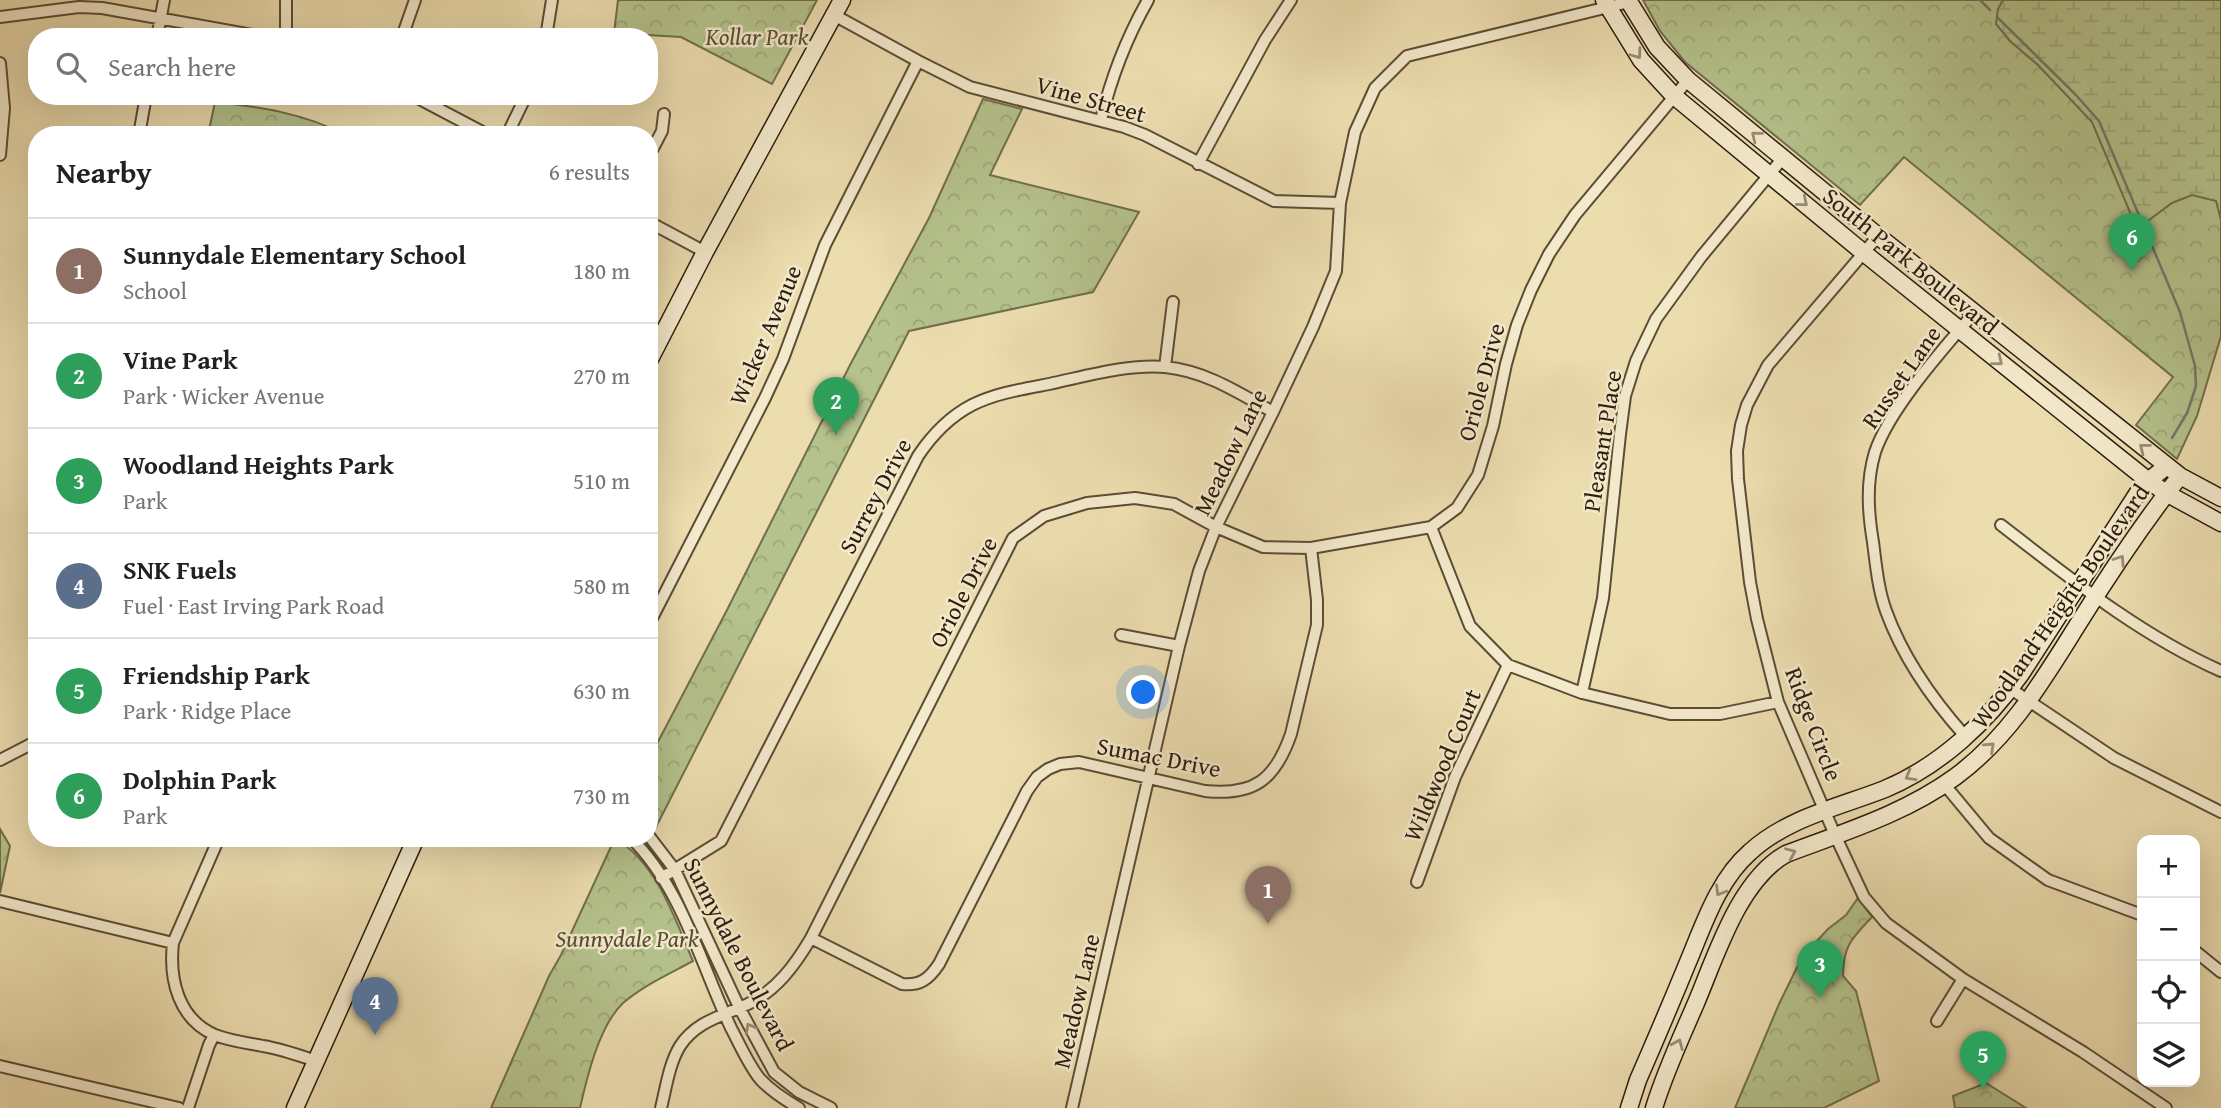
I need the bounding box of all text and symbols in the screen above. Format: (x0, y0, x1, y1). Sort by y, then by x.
park label: Kollar Park (705, 19, 808, 54)
search box (28, 28, 658, 105)
text: Search here (108, 47, 236, 86)
one-way arrow (1629, 47, 1641, 59)
icon: search (52, 48, 90, 86)
street label: Vine Street (1032, 67, 1151, 132)
one-way arrow (1752, 132, 1765, 144)
text: Nearby (56, 150, 152, 194)
text: 6 results (549, 155, 630, 188)
street label: South Park Boulevard (1815, 179, 2007, 343)
one-way arrow (1794, 194, 1807, 206)
pin: 6 (2109, 213, 2155, 271)
text: Sunnydale Elementary School (123, 235, 466, 274)
text: 1 (73, 254, 85, 287)
text: 180 m (573, 254, 630, 287)
street label: Wicker Avenue (720, 259, 810, 411)
text: School (123, 274, 187, 307)
street label: Russet Lane (1853, 318, 1949, 436)
street label: Oriole Drive (1448, 319, 1514, 445)
text: Vine Park (123, 340, 238, 379)
one-way arrow (1991, 352, 2003, 365)
text: 2 (73, 359, 85, 392)
text: 270 m (573, 359, 630, 392)
street label: Pleasant Place (1574, 368, 1630, 514)
pin: 2 (813, 377, 859, 435)
text: Park · Wicker Avenue (123, 379, 324, 412)
street label: Meadow Lane (1184, 383, 1276, 521)
street label: Surrey Drive (830, 432, 920, 560)
one-way arrow (2139, 443, 2151, 456)
text: Woodland Heights Park (123, 445, 394, 484)
text: 3 (73, 464, 85, 497)
text: 510 m (573, 464, 630, 497)
street label: Woodland Heights Boulevard (1962, 477, 2158, 735)
text: Park (123, 484, 167, 517)
street label: Oriole Drive (920, 530, 1006, 654)
text: SNK Fuels (123, 550, 237, 589)
one-way arrow (2112, 555, 2125, 568)
text: 4 (73, 569, 85, 602)
text: 580 m (573, 569, 630, 602)
text: Fuel · East Irving Park Road (123, 589, 384, 622)
text: Friendship Park (123, 655, 310, 694)
street label: Ridge Circle (1776, 662, 1852, 786)
text: 5 (73, 674, 85, 707)
text: 630 m (573, 674, 630, 707)
your location (1126, 675, 1160, 709)
street label: Wildwood Court (1394, 683, 1490, 847)
text: Park · Ridge Place (123, 694, 291, 727)
street label: Sumac Drive (1094, 728, 1224, 786)
one-way arrow (1982, 742, 1995, 755)
text: Dolphin Park (123, 760, 276, 799)
one-way arrow (1904, 768, 1917, 781)
text: 6 (73, 779, 85, 812)
text: 730 m (573, 779, 630, 812)
text: Park (123, 799, 167, 832)
map controls (2137, 835, 2200, 1087)
button: + (2137, 835, 2200, 898)
one-way arrow (1785, 847, 1797, 861)
street label: Sunnydale Boulevard (675, 851, 803, 1057)
pin: 1 (1245, 866, 1291, 924)
one-way arrow (1715, 883, 1728, 896)
button: − (2137, 898, 2200, 961)
park label: Sunnydale Park (555, 921, 699, 956)
street label: Meadow Lane (1044, 930, 1108, 1072)
pin: 3 (1797, 940, 1843, 998)
button: locate (2137, 961, 2200, 1024)
pin: 4 (352, 977, 398, 1035)
one-way arrow (745, 1023, 758, 1036)
button: layers (2137, 1024, 2200, 1087)
pin: 5 (1960, 1031, 2006, 1089)
one-way arrow (1670, 1039, 1684, 1051)

